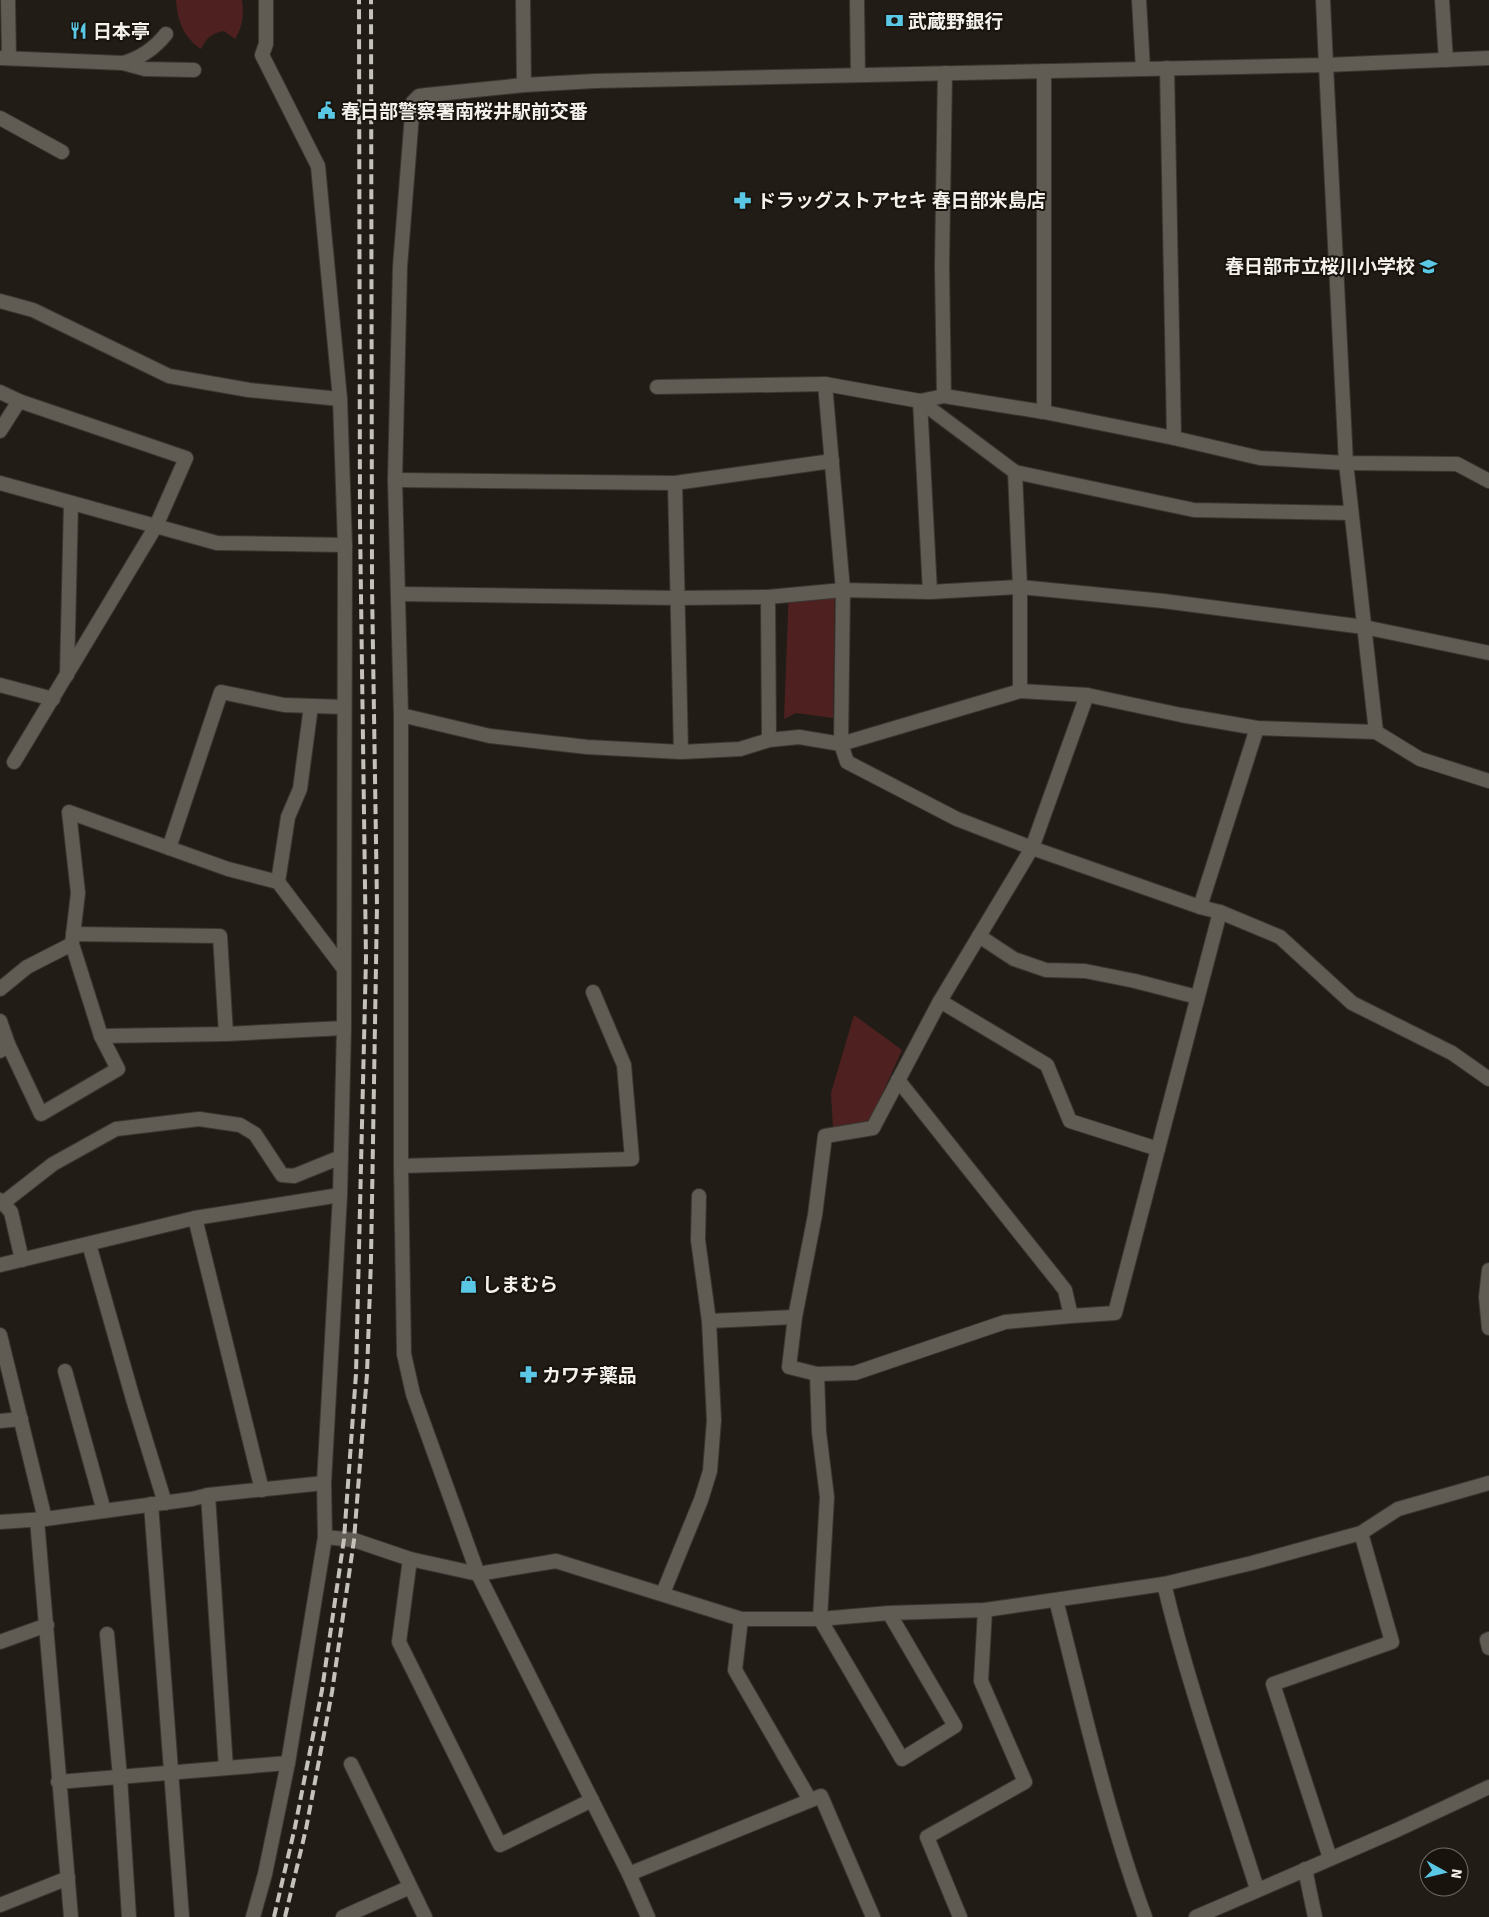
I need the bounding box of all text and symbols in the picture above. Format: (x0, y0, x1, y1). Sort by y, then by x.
place label: 武蔵野銀行 (908, 10, 1003, 34)
bank icon: 武蔵野銀行 (884, 11, 904, 31)
place label: 日本亭 (93, 20, 150, 44)
restaurant icon: 日本亭 (69, 21, 89, 41)
place label: 春日部警察署南桜井駅前交番 (341, 100, 588, 124)
public building icon: 春日部警察署南桜井駅前交番 (317, 101, 337, 121)
place label: ドラッグストアセキ 春日部米島店 (757, 189, 1046, 213)
pharmacy icon: ドラッグストアセキ 春日部米島店 (733, 190, 753, 210)
place label: 春日部市立桜川小学校 (1225, 255, 1415, 279)
school or university icon: 春日部市立桜川小学校 (1419, 256, 1439, 276)
place label: しまむら (482, 1273, 558, 1297)
shop icon: しまむら (458, 1274, 478, 1294)
place label: カワチ薬品 (542, 1364, 637, 1388)
pharmacy icon: カワチ薬品 (518, 1365, 538, 1385)
north arrow (1419, 1847, 1469, 1897)
text: N (1447, 1868, 1465, 1880)

